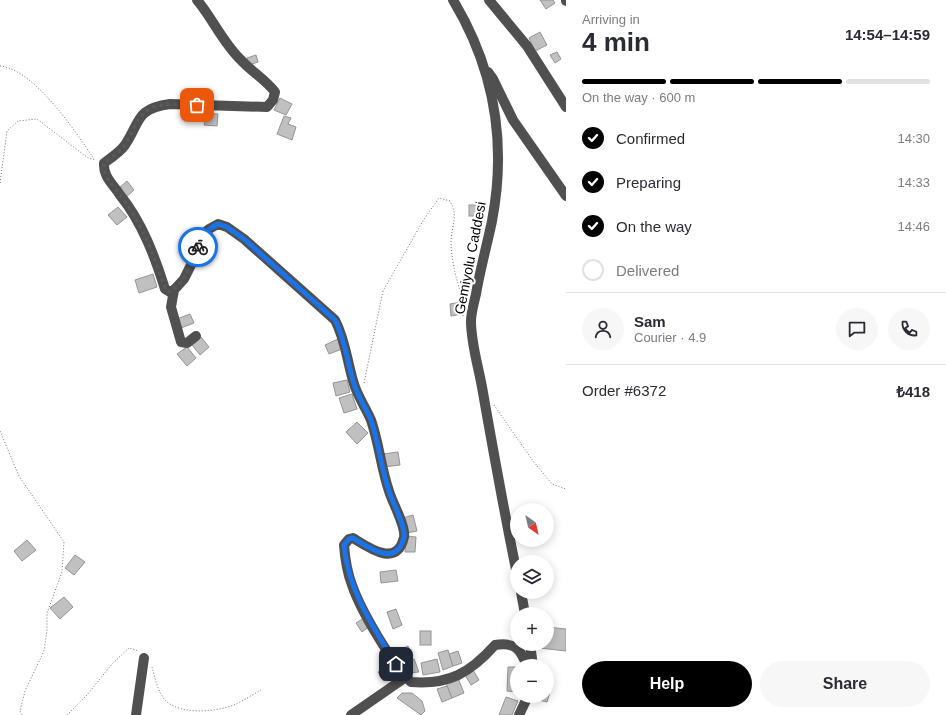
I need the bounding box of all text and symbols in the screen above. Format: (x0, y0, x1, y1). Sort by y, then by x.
text: Arriving in (582, 12, 640, 27)
text: 14:54–14:59 (845, 26, 930, 43)
text: 4 min (582, 27, 650, 57)
pin (180, 88, 214, 122)
text: On the way · 600 m (582, 90, 695, 105)
icon: bag (186, 94, 208, 116)
icon: check (582, 127, 604, 149)
text: Confirmed (616, 130, 685, 147)
text: 14:30 (897, 131, 930, 146)
icon: check (582, 171, 604, 193)
text: Preparing (616, 174, 681, 191)
text: 14:33 (897, 175, 930, 190)
street label: Gemiyolu Caddesi (451, 200, 489, 316)
icon: check (582, 215, 604, 237)
text: On the way (616, 218, 692, 235)
text: 14:46 (897, 219, 930, 234)
courier (178, 227, 218, 267)
icon: bike (187, 236, 209, 258)
text: Delivered (616, 262, 679, 279)
button: person (582, 308, 624, 350)
button: chat (836, 308, 878, 350)
button: phone (888, 308, 930, 350)
text: Sam (634, 313, 666, 330)
text: Courier · 4.9 (634, 330, 706, 345)
text: Order #6372 (582, 382, 666, 399)
text: ₺418 (896, 383, 930, 400)
north arrow (510, 503, 554, 547)
map controls (510, 503, 554, 703)
button: layers (510, 555, 554, 599)
button: + (510, 607, 554, 651)
pin (379, 647, 413, 681)
icon: home (385, 653, 407, 675)
button: − (510, 659, 554, 703)
button: Help (582, 661, 752, 707)
button: Share (760, 661, 930, 707)

